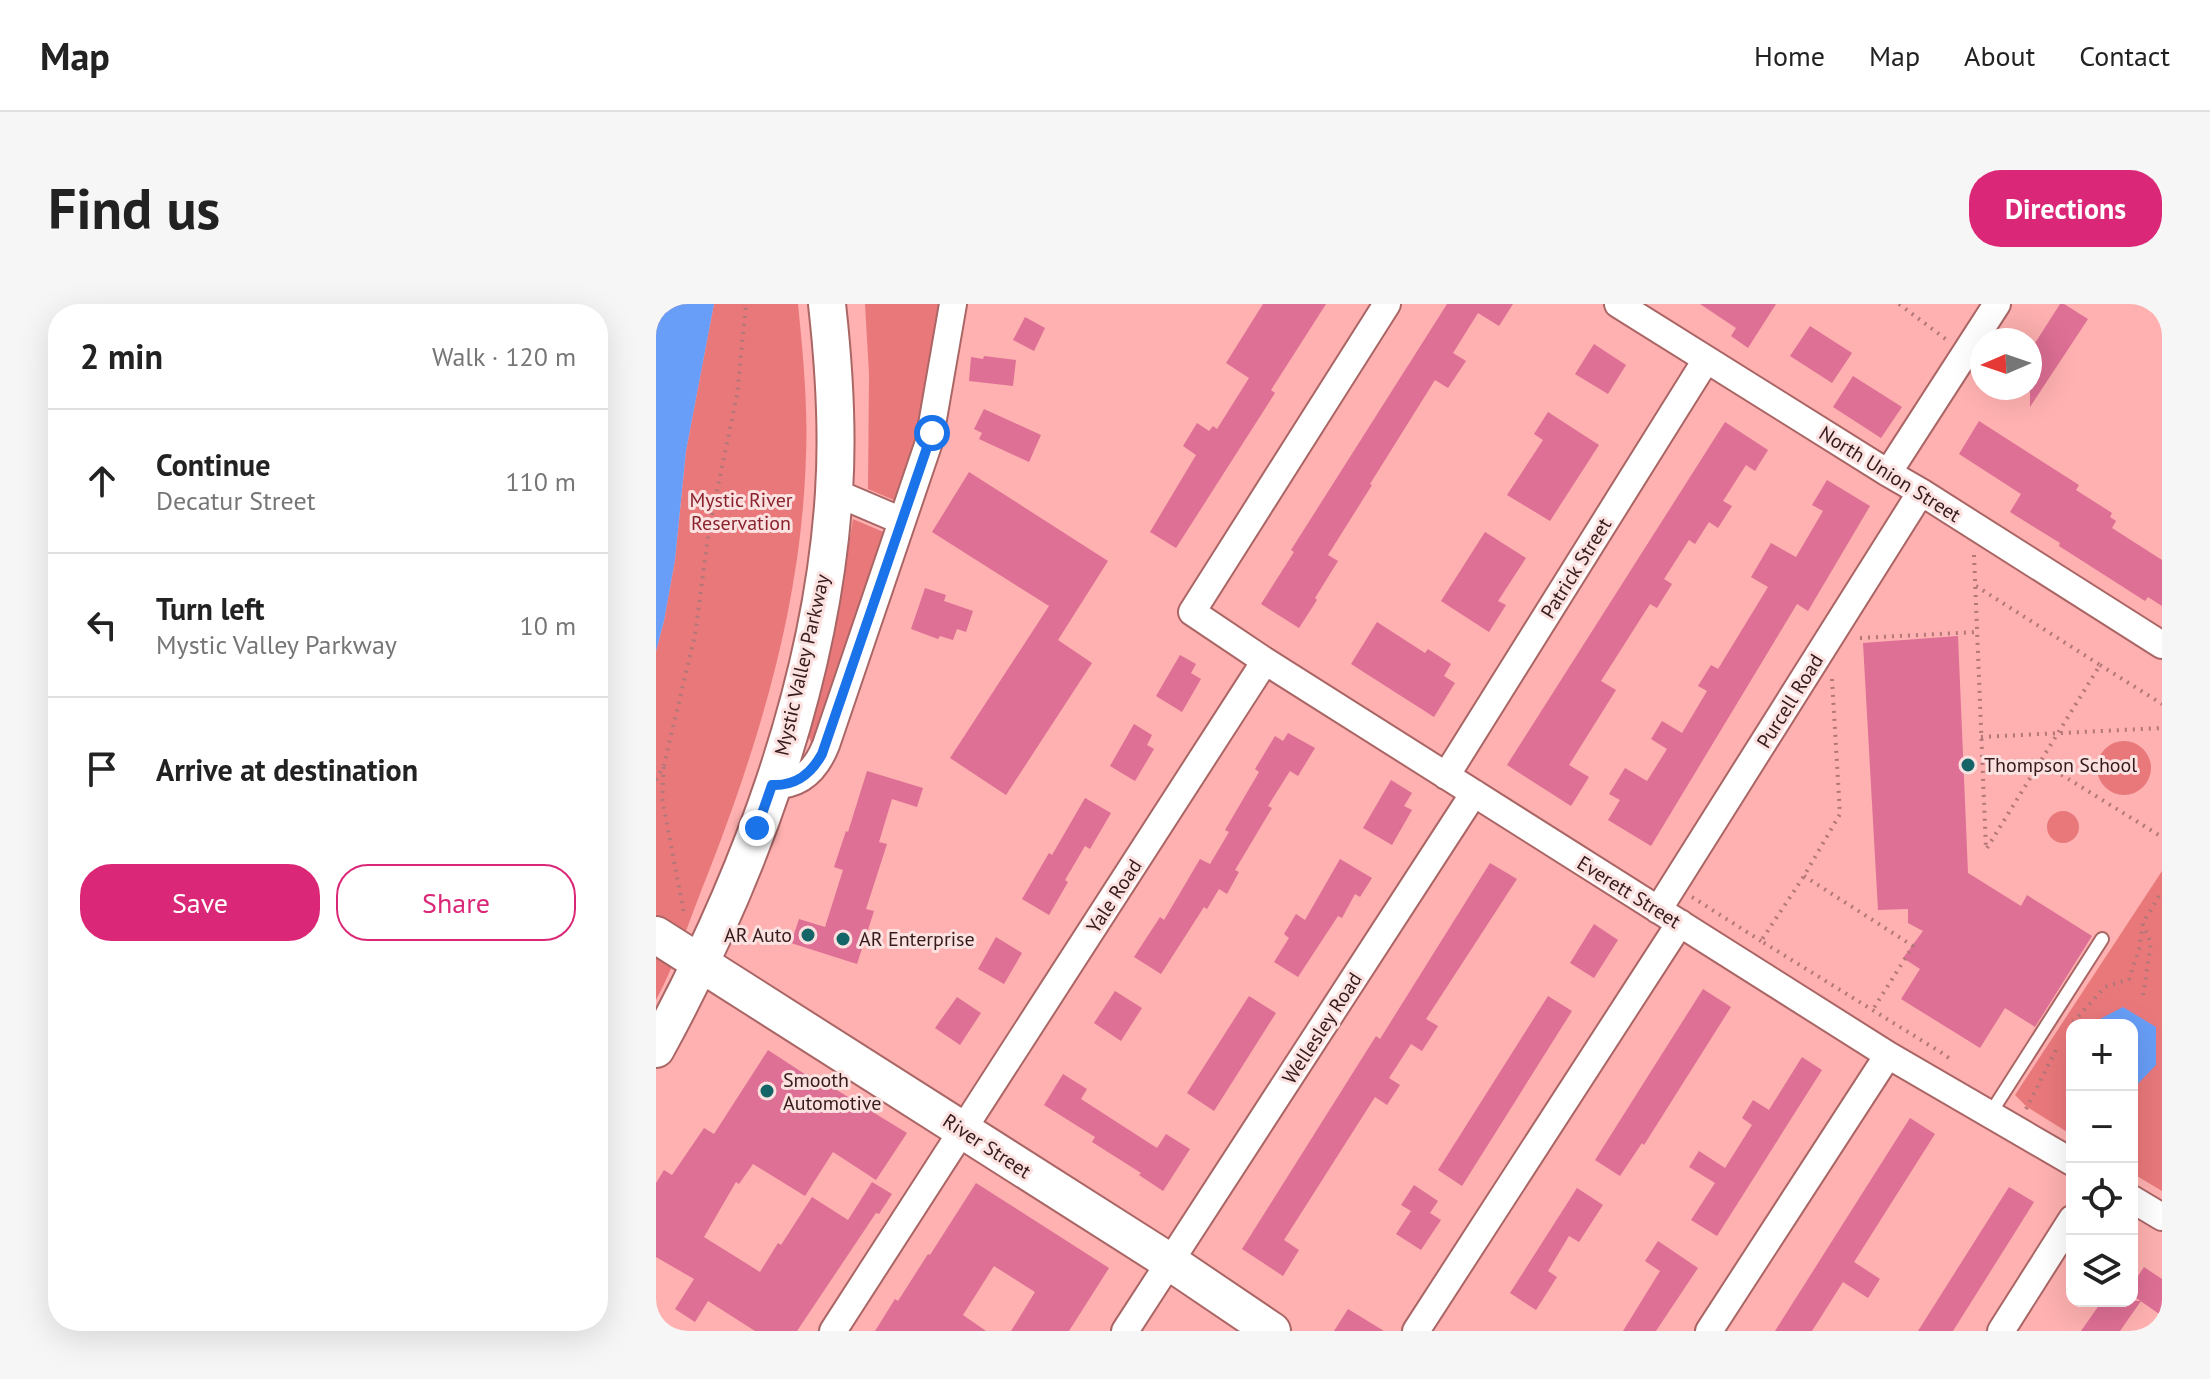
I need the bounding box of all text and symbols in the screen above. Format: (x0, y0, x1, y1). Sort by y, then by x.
text: Map (40, 31, 110, 80)
text: Home (1754, 37, 1825, 74)
text: Map (1869, 37, 1920, 74)
text: About (1964, 37, 2035, 74)
text: Contact (2079, 37, 2170, 74)
button: Directions (1969, 170, 2162, 247)
text: Find us (48, 172, 220, 244)
north arrow (1970, 328, 2042, 400)
text: 2 min (80, 334, 163, 378)
text: Walk · 120 m (432, 340, 576, 373)
route start (914, 415, 950, 451)
street label: North Union Street (1814, 420, 1966, 528)
text: Continue (156, 445, 270, 484)
icon: ahead (80, 459, 124, 503)
text: 110 m (505, 465, 576, 498)
text: Decatur Street (156, 484, 316, 517)
park label: Mystic River Reservation (689, 487, 793, 536)
street label: Patrick Street (1535, 513, 1617, 623)
street label: Mystic Valley Parkway (768, 571, 836, 758)
text: Turn left (156, 589, 264, 628)
icon: left (80, 603, 124, 647)
text: 10 m (520, 609, 576, 642)
text: Mystic Valley Parkway (156, 628, 397, 661)
street label: Purcell Road (1751, 649, 1829, 753)
icon: arrive (80, 747, 124, 791)
text: Arrive at destination (156, 750, 418, 789)
place label: Thompson School (1984, 752, 2137, 778)
marker: Thompson School (1959, 756, 1977, 774)
route end (739, 810, 775, 846)
street label: Everett Street (1572, 850, 1686, 934)
street label: Yale Road (1080, 854, 1148, 938)
button: Save (80, 864, 320, 941)
button: Share (336, 864, 576, 941)
place label: AR Auto (724, 922, 792, 948)
marker: AR Auto (799, 926, 817, 944)
place label: AR Enterprise (859, 926, 975, 952)
marker: AR Enterprise (834, 930, 852, 948)
street label: Wellesley Road (1276, 967, 1368, 1089)
map controls (2066, 1019, 2138, 1307)
button: + (2066, 1019, 2138, 1091)
place label: Smooth Automotive (783, 1067, 881, 1116)
marker: Smooth Automotive (758, 1082, 776, 1100)
button: − (2066, 1091, 2138, 1163)
street label: River Street (938, 1108, 1036, 1184)
button: locate (2066, 1163, 2138, 1235)
button: layers (2066, 1235, 2138, 1307)

